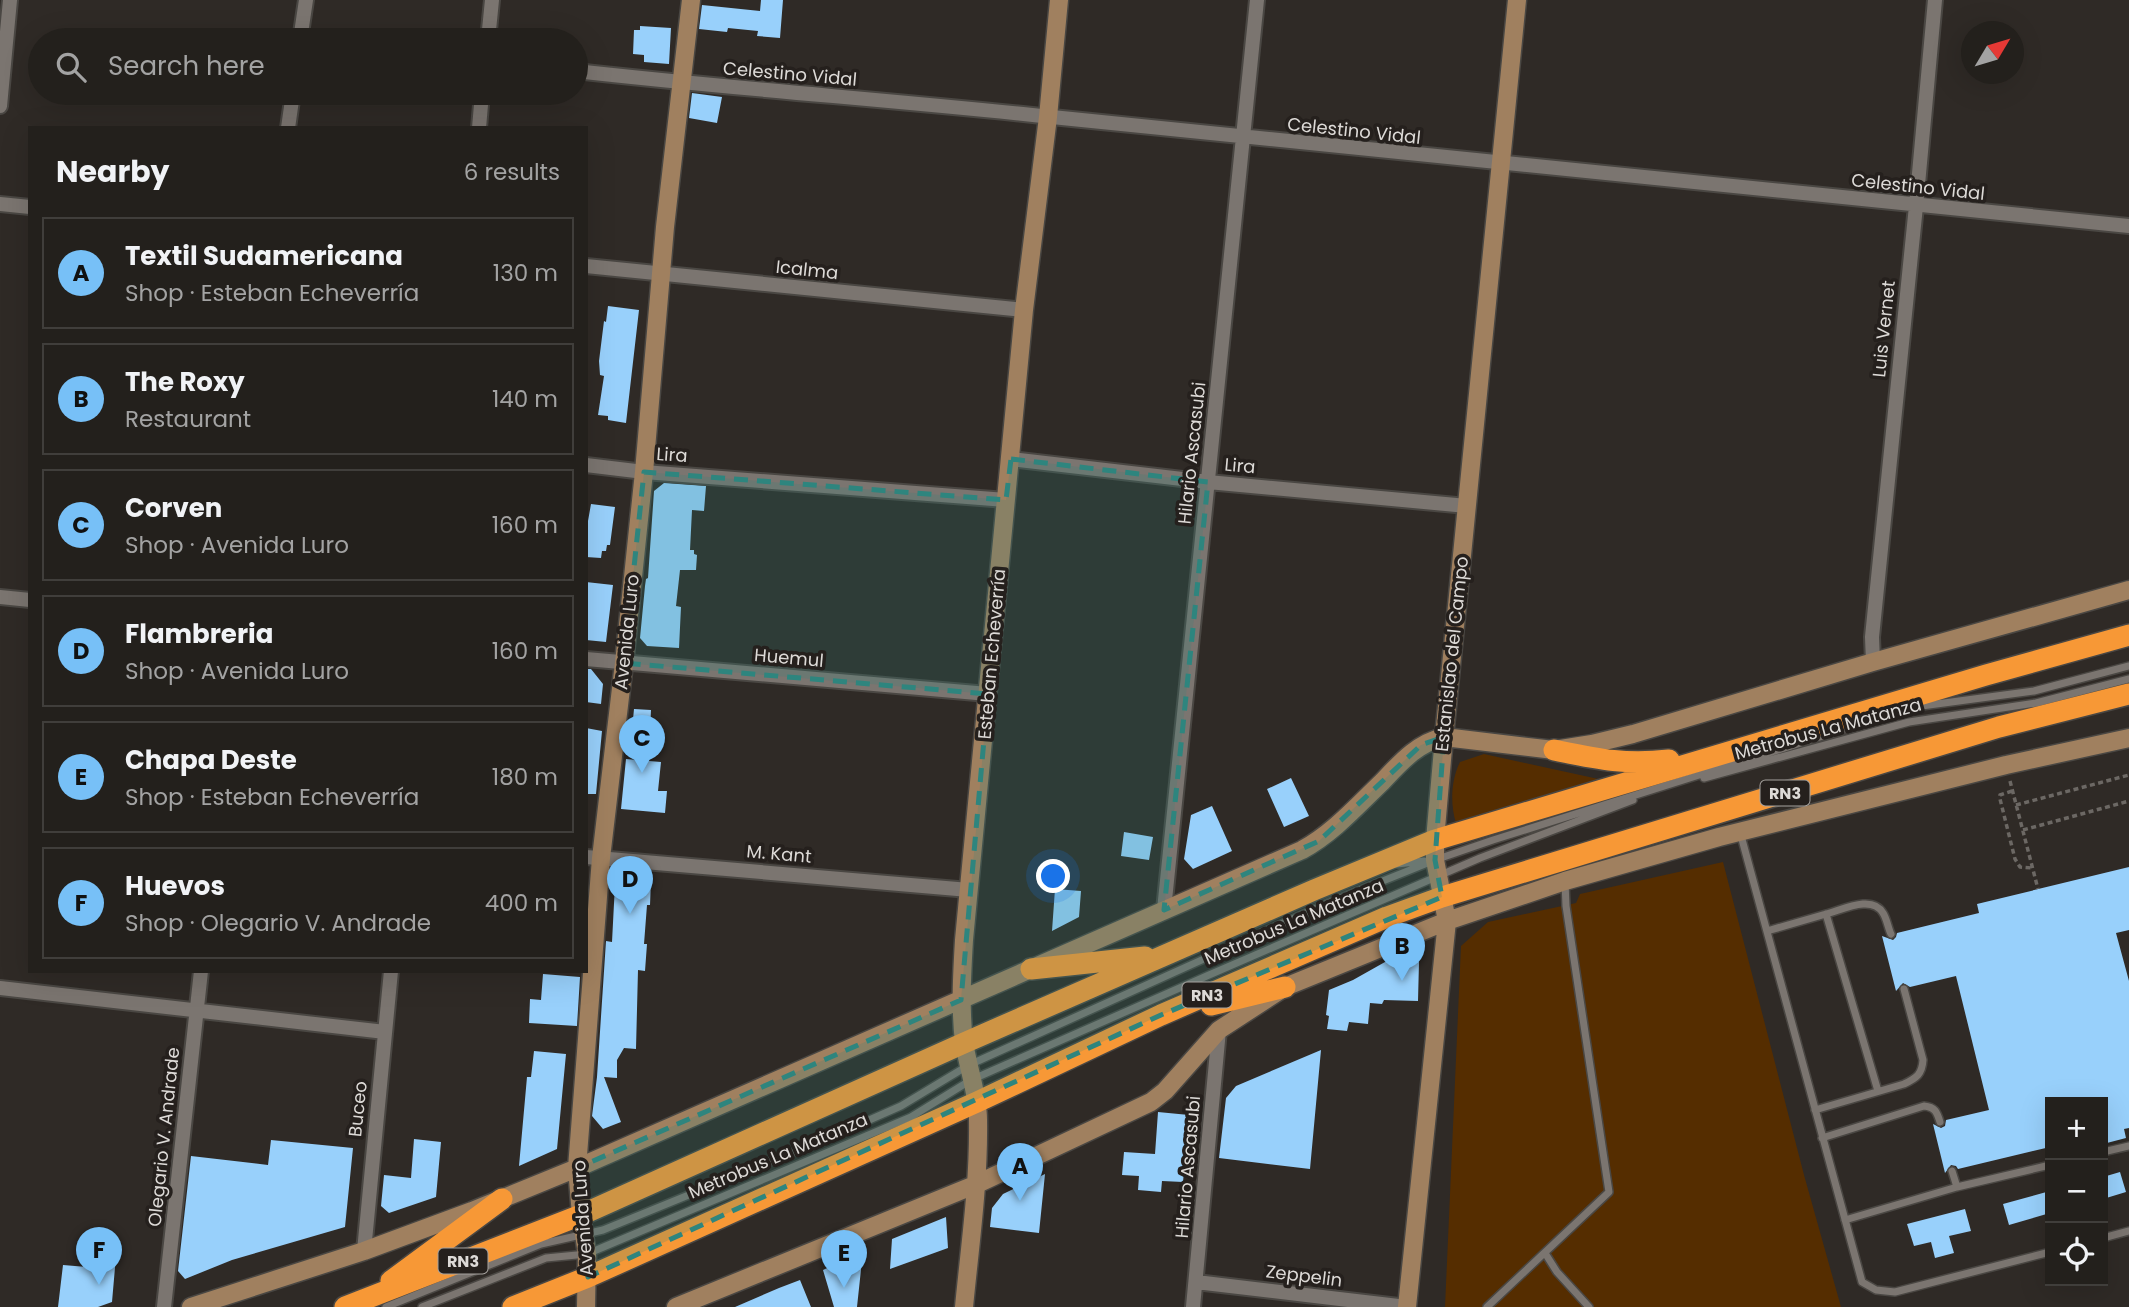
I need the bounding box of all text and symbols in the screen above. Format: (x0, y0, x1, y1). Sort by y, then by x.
north arrow (1961, 21, 2024, 84)
search box (28, 28, 588, 105)
icon: search (52, 48, 90, 86)
text: Search here (108, 48, 265, 84)
street label: Celestino Vidal (722, 55, 858, 92)
street label: Celestino Vidal (1286, 111, 1422, 150)
text: Nearby (56, 150, 170, 193)
text: 6 results (464, 156, 560, 188)
street label: Celestino Vidal (1850, 167, 1986, 206)
text: Textil Sudamericana (125, 238, 403, 274)
street label: Icalma (775, 254, 840, 285)
text: A (73, 257, 89, 289)
text: 130 m (493, 257, 558, 289)
text: Shop · Esteban Echeverría (125, 277, 419, 309)
street label: Luis Vernet (1866, 279, 1901, 379)
text: The Roxy (125, 364, 245, 400)
street label: Hilario Ascasubi (1172, 380, 1211, 525)
text: B (73, 383, 89, 415)
text: 140 m (492, 383, 558, 415)
text: Restaurant (125, 403, 251, 435)
street label: Lira (656, 441, 688, 468)
street label: Lira (1223, 452, 1257, 479)
text: Corven (125, 490, 222, 526)
text: C (72, 509, 90, 541)
text: 160 m (492, 509, 558, 541)
text: Shop · Avenida Luro (125, 529, 349, 561)
street label: Estanislao del Campo (1429, 555, 1474, 753)
street label: Esteban Echeverría (972, 568, 1011, 740)
street label: Avenida Luro (608, 573, 645, 691)
text: Flambreria (125, 616, 273, 652)
text: D (73, 635, 89, 667)
text: 160 m (492, 635, 558, 667)
street label: Huemul (753, 642, 825, 673)
text: Shop · Avenida Luro (125, 655, 349, 687)
street label: Metrobus La Matanza (1732, 692, 1924, 765)
pin: C (619, 715, 665, 773)
text: Chapa Deste (125, 742, 297, 778)
text: E (75, 761, 87, 793)
text: 180 m (492, 761, 558, 793)
road number: RN3 (1760, 780, 1810, 806)
text: Shop · Esteban Echeverría (125, 781, 419, 813)
street label: M. Kant (746, 838, 813, 869)
pin: D (607, 856, 653, 914)
your location (1036, 859, 1070, 893)
text: Huevos (125, 868, 225, 904)
street label: Metrobus La Matanza (1200, 872, 1387, 971)
text: F (75, 887, 87, 919)
text: 400 m (485, 887, 558, 919)
text: Shop · Olegario V. Andrade (125, 907, 431, 939)
pin: B (1379, 923, 1425, 981)
road number: RN3 (1182, 982, 1232, 1007)
street label: Olegario V. Andrade (142, 1046, 185, 1228)
street label: Buceo (342, 1080, 373, 1138)
street label: Hilario Ascasubi (1169, 1095, 1206, 1239)
map controls (2045, 1097, 2108, 1286)
button: + (2045, 1097, 2108, 1160)
street label: Metrobus La Matanza (684, 1106, 871, 1205)
pin: A (997, 1143, 1043, 1201)
street label: Avenida Luro (566, 1159, 599, 1277)
button: − (2045, 1160, 2108, 1223)
button: locate (2045, 1223, 2108, 1286)
pin: F (76, 1227, 122, 1285)
pin: E (821, 1230, 867, 1288)
road number: RN3 (438, 1248, 488, 1274)
street label: Zeppelin (1264, 1258, 1344, 1293)

